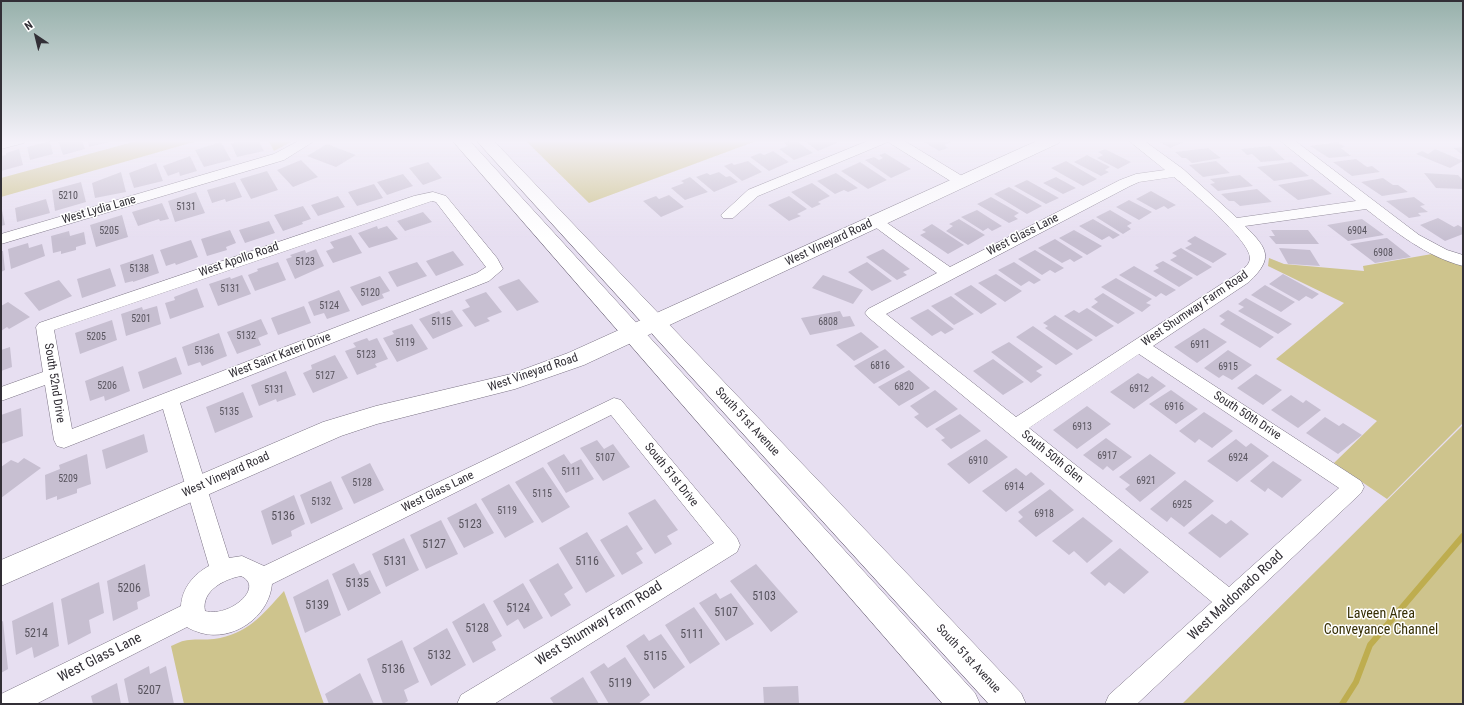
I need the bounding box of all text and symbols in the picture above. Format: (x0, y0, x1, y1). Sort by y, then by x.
north arrow (16, 16, 56, 56)
text: N (22, 19, 35, 33)
house number: 5210 (58, 190, 78, 202)
street label: West Lydia Lane (60, 193, 138, 227)
house number: 5131 (176, 201, 196, 213)
street label: West Glass Lane (985, 211, 1061, 259)
street label: West Vineyard Road (783, 217, 875, 269)
house number: 5205 (99, 225, 119, 237)
house number: 6904 (1347, 225, 1367, 237)
street label: West Apollo Road (197, 240, 281, 280)
house number: 6908 (1373, 247, 1393, 259)
house number: 5123 (295, 256, 315, 268)
house number: 5138 (129, 263, 149, 275)
street label: West Shumway Farm Road (1139, 268, 1251, 350)
house number: 5131 (220, 283, 240, 295)
house number: 5120 (360, 287, 380, 299)
house number: 5124 (319, 300, 339, 312)
house number: 5201 (131, 313, 151, 325)
house number: 5115 (431, 316, 451, 328)
house number: 6808 (818, 316, 838, 328)
street label: West Saint Kateri Drive (227, 330, 333, 382)
house number: 5132 (236, 330, 256, 342)
house number: 5205 (86, 331, 106, 343)
house number: 5119 (395, 337, 415, 349)
house number: 6911 (1190, 339, 1210, 351)
street label: South 52nd Drive (41, 342, 67, 424)
house number: 5136 (194, 345, 214, 357)
house number: 5123 (356, 349, 376, 361)
street label: West Vineyard Road (486, 351, 580, 395)
house number: 6816 (870, 360, 890, 372)
house number: 6915 (1218, 361, 1238, 373)
house number: 5127 (315, 370, 335, 382)
house number: 5206 (97, 380, 117, 392)
house number: 6820 (894, 381, 914, 393)
house number: 6912 (1129, 383, 1149, 395)
house number: 5131 (264, 384, 284, 396)
street label: South 51st Avenue (712, 385, 782, 459)
street label: South 50th Drive (1210, 389, 1284, 443)
house number: 6916 (1164, 401, 1184, 413)
house number: 5135 (219, 406, 239, 418)
house number: 6913 (1072, 421, 1092, 433)
street label: South 50th Glen (1018, 428, 1086, 486)
street label: South 51st Drive (641, 440, 701, 510)
street label: West Vineyard Road (180, 449, 272, 501)
house number: 6917 (1097, 450, 1117, 462)
house number: 5107 (595, 452, 615, 464)
house number: 6924 (1228, 452, 1248, 464)
house number: 6910 (968, 455, 988, 467)
house number: 5111 (561, 466, 581, 478)
street label: West Glass Lane (400, 468, 476, 516)
house number: 5209 (58, 473, 78, 485)
house number: 6921 (1136, 475, 1156, 487)
house number: 5128 (352, 477, 372, 489)
house number: 6914 (1004, 481, 1024, 493)
house number: 5115 (532, 488, 552, 500)
house number: 5132 (311, 496, 331, 508)
house number: 6925 (1172, 499, 1192, 511)
house number: 5119 (497, 505, 517, 517)
house number: 6918 (1034, 508, 1054, 520)
house number: 5136 (271, 510, 295, 524)
house number: 5123 (458, 518, 482, 532)
house number: 5127 (422, 538, 446, 552)
street label: West Maldonado Road (1185, 548, 1287, 644)
house number: 5131 (383, 555, 407, 569)
house number: 5116 (575, 555, 599, 569)
house number: 5135 (345, 577, 369, 591)
street label: West Shumway Farm Road (533, 578, 665, 670)
house number: 5206 (117, 582, 141, 596)
house number: 5103 (752, 590, 776, 604)
house number: 5139 (305, 599, 329, 613)
house number: 5124 (506, 602, 530, 616)
house number: 5107 (714, 606, 738, 620)
park label: Laveen Area Conveyance Channel (1324, 606, 1438, 638)
house number: 5128 (465, 622, 489, 636)
street label: South 51st Avenue (933, 622, 1003, 696)
house number: 5214 (24, 627, 48, 641)
house number: 5111 (680, 628, 704, 642)
street label: West Glass Lane (55, 630, 145, 686)
house number: 5132 (427, 649, 451, 663)
house number: 5115 (643, 650, 667, 664)
house number: 5136 (381, 663, 405, 677)
house number: 5119 (608, 677, 632, 691)
house number: 5207 (137, 684, 161, 698)

